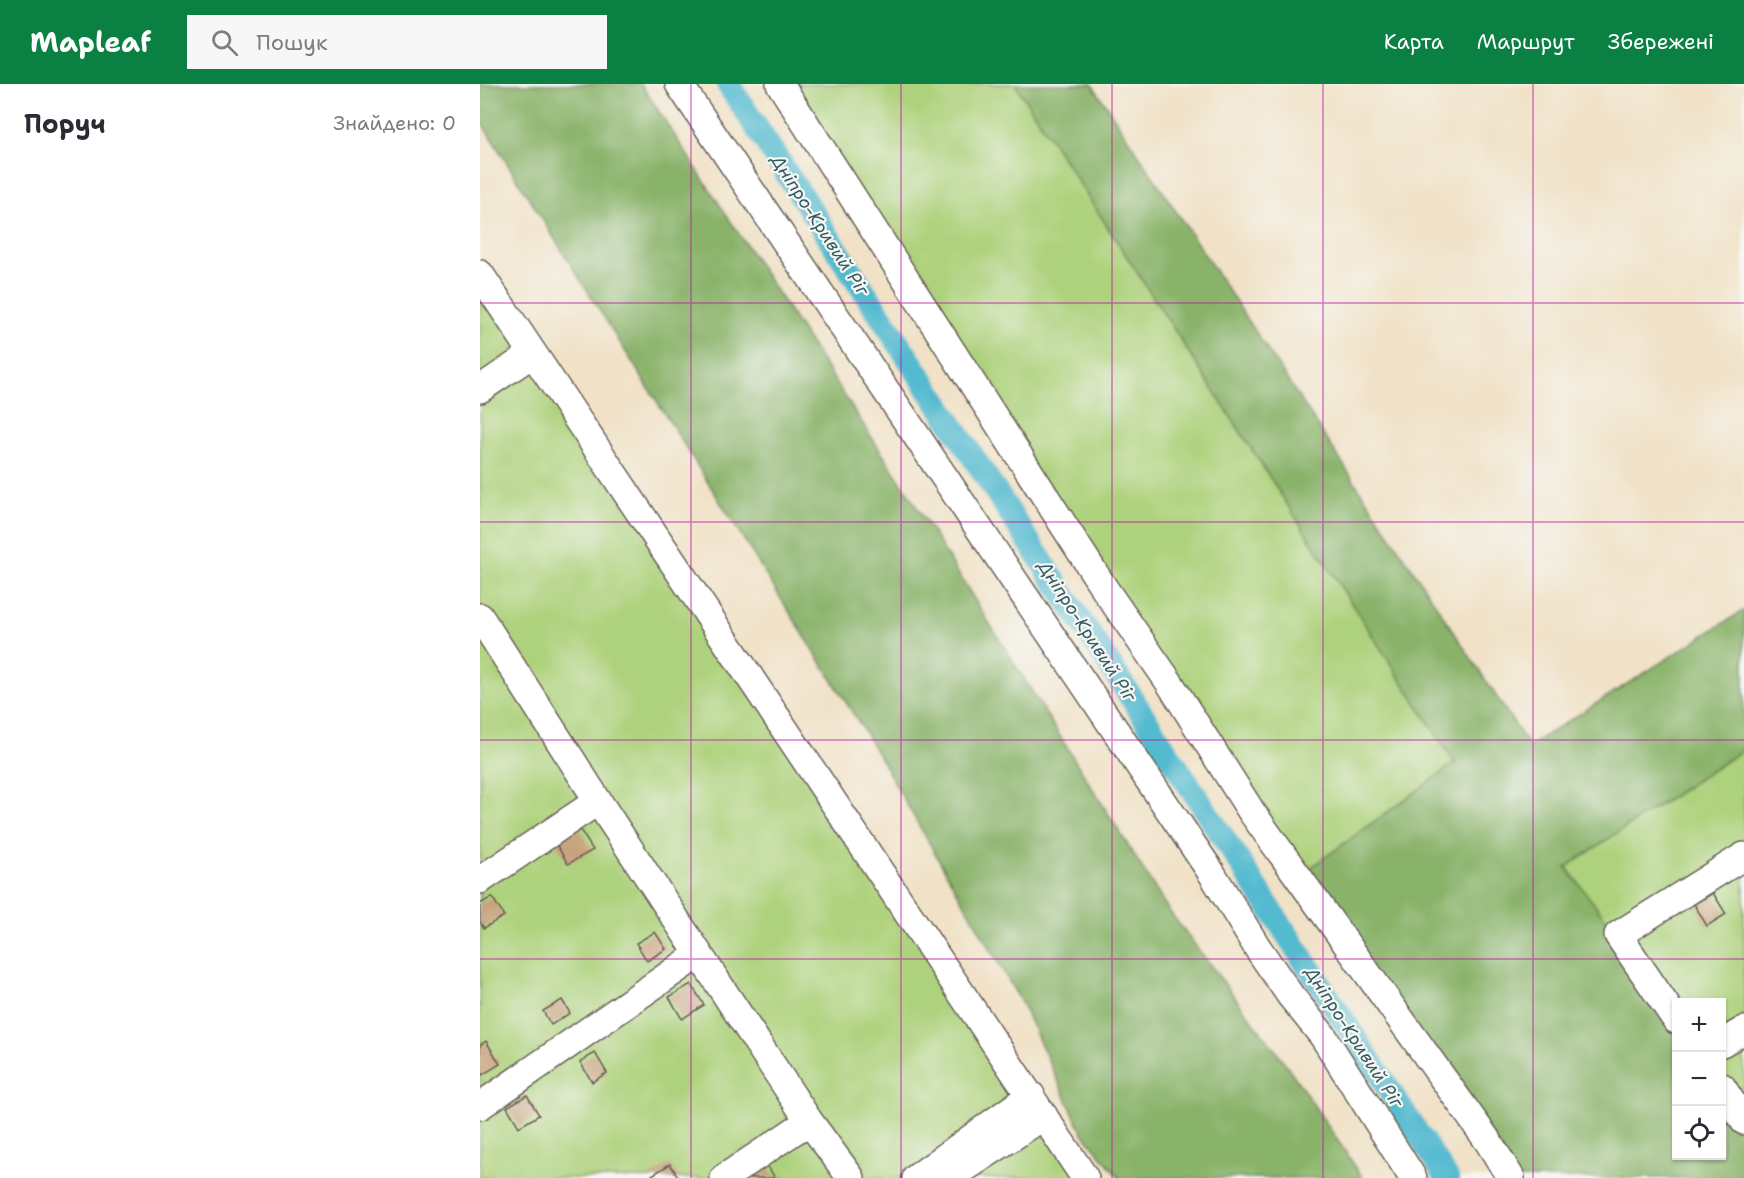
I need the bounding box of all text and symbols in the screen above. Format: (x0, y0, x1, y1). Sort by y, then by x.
search box (187, 15, 607, 69)
text: Mapleaf (30, 23, 151, 61)
icon: search (208, 26, 241, 59)
text: Пошук (256, 28, 328, 57)
text: Карта (1384, 28, 1444, 56)
text: Маршрут (1477, 28, 1575, 56)
text: Збережені (1608, 28, 1714, 56)
text: Поруч (24, 106, 106, 141)
text: Знайдено: 0 (333, 110, 456, 136)
water label: Дніпро-Кривий Ріг (765, 149, 875, 301)
water label: Дніпро-Кривий Ріг (1032, 555, 1142, 707)
water label: Дніпро-Кривий Ріг (1299, 961, 1409, 1113)
map controls (1672, 998, 1726, 1160)
button: + (1672, 998, 1726, 1052)
button: − (1672, 1052, 1726, 1106)
button: locate (1672, 1106, 1726, 1160)

